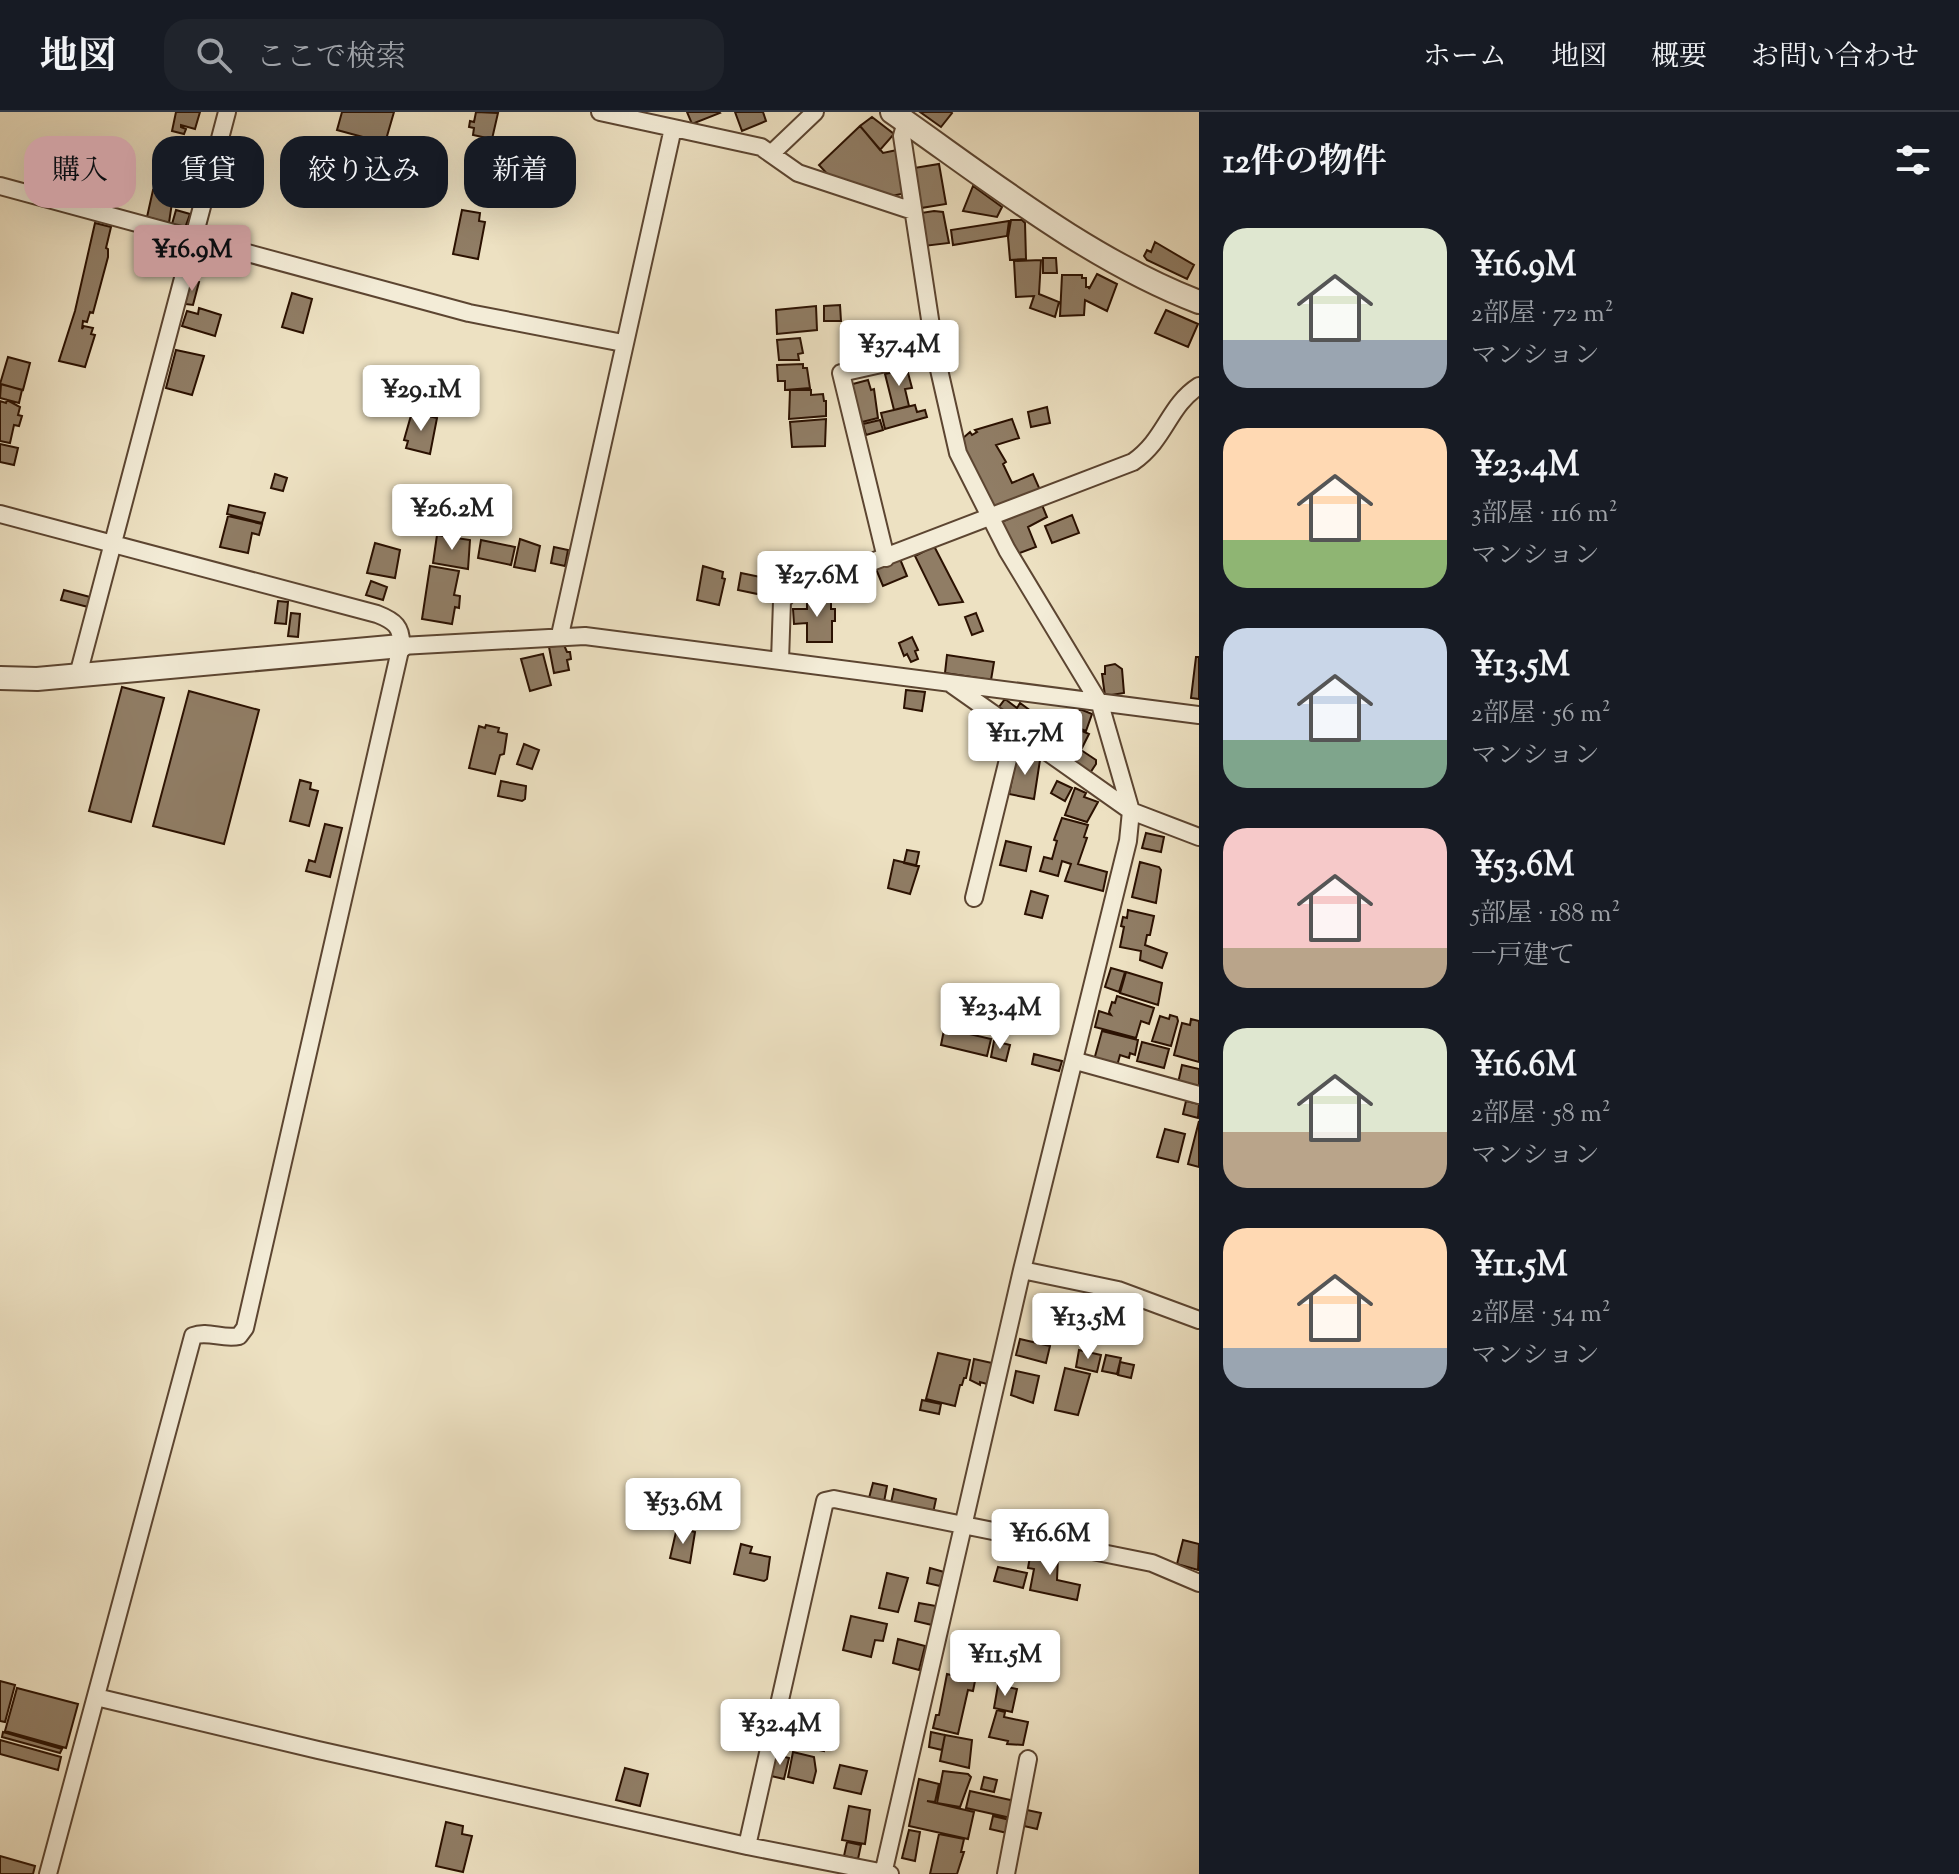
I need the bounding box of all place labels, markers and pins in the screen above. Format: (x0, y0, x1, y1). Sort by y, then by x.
pin: ¥16.9M (127, 225, 257, 293)
pin: ¥37.4M (834, 320, 964, 388)
pin: ¥29.1M (356, 365, 486, 433)
pin: ¥26.2M (387, 484, 517, 552)
pin: ¥27.6M (752, 551, 882, 619)
pin: ¥11.7M (960, 709, 1090, 777)
pin: ¥23.4M (935, 983, 1065, 1051)
pin: ¥13.5M (1023, 1293, 1153, 1361)
pin: ¥53.6M (618, 1478, 748, 1546)
pin: ¥16.6M (985, 1509, 1115, 1577)
pin: ¥11.5M (940, 1630, 1070, 1698)
pin: ¥32.4M (715, 1699, 845, 1767)

